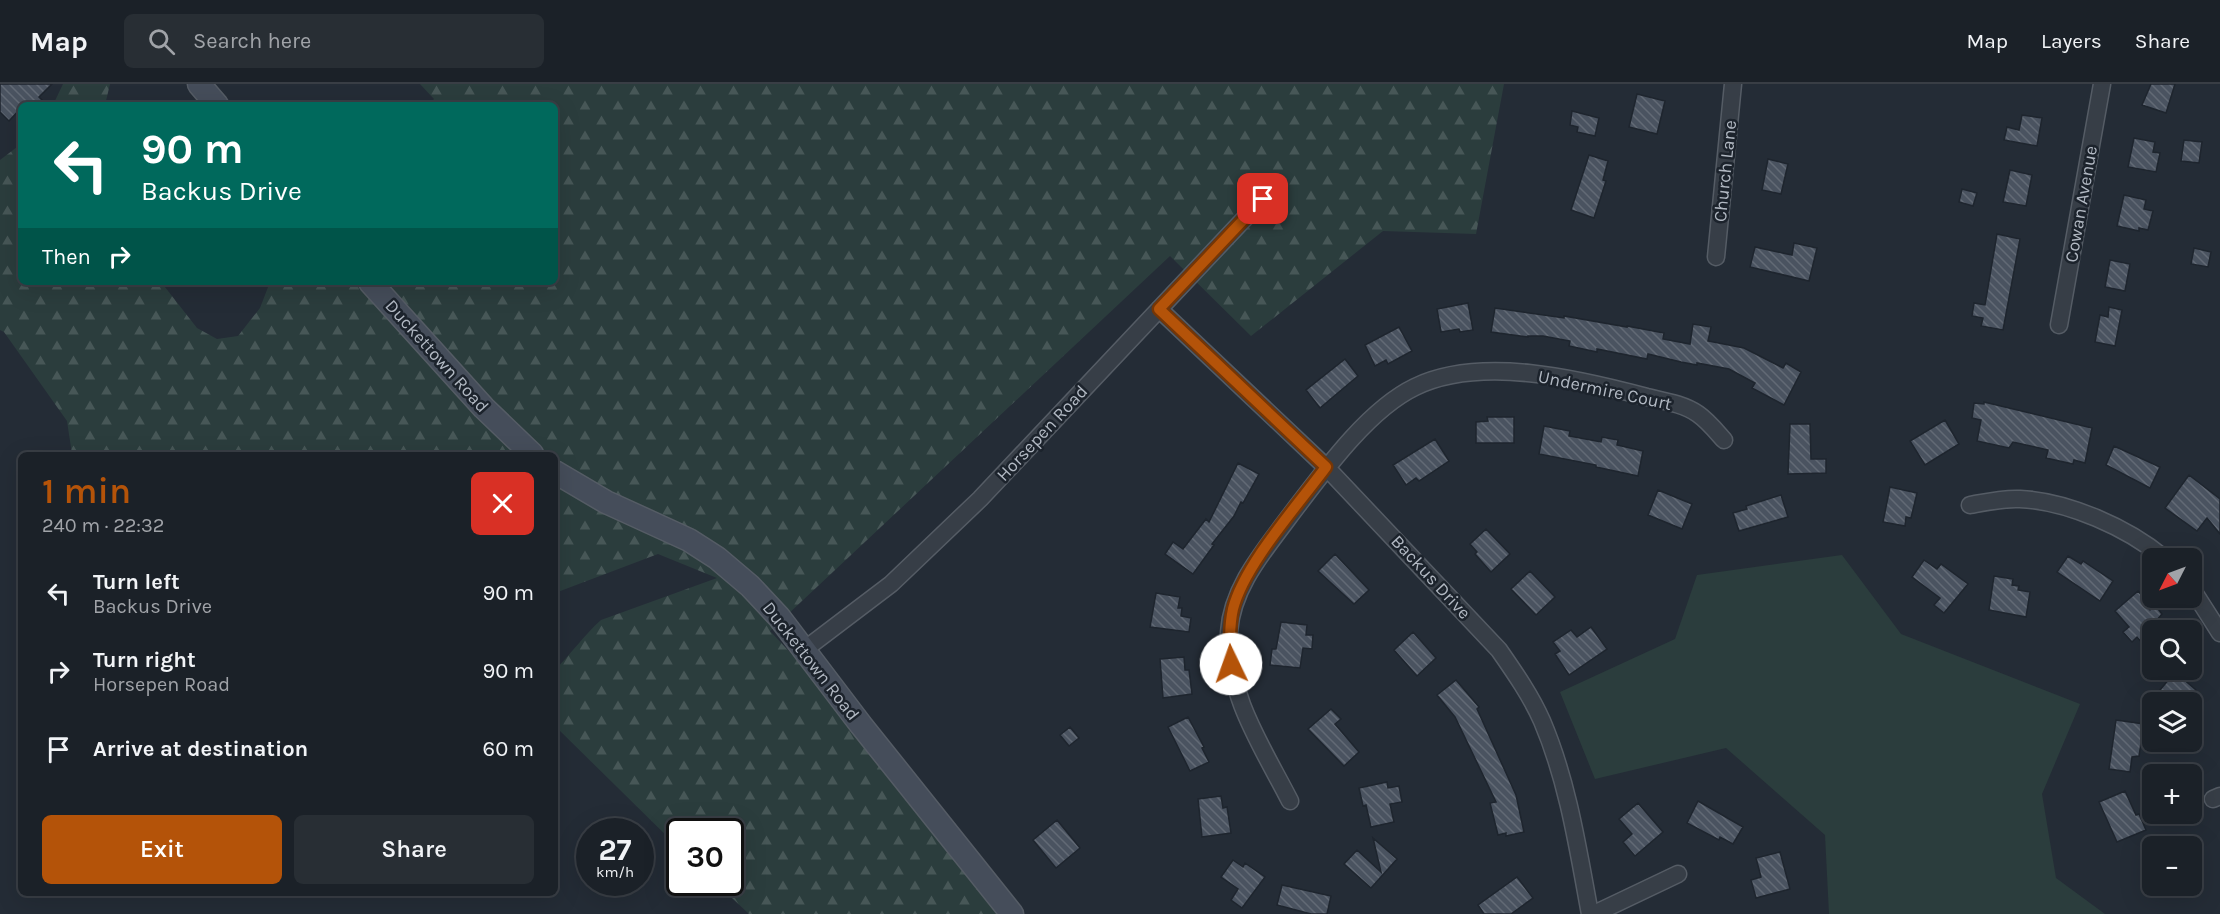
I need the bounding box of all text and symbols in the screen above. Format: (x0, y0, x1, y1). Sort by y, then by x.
search box (124, 14, 544, 68)
text: Map (30, 25, 88, 58)
icon: search (145, 25, 178, 58)
text: Search here (193, 28, 311, 54)
text: Map (1966, 29, 2008, 53)
text: Layers (2041, 29, 2102, 53)
text: Share (2135, 29, 2190, 53)
street label: Church Lane (1709, 119, 1741, 223)
text: 90 m (141, 124, 244, 174)
icon: left (42, 126, 120, 204)
street label: Cowan Avenue (2060, 144, 2102, 264)
pin (1237, 173, 1288, 224)
text: Backus Drive (141, 175, 302, 207)
icon: arrive (1246, 182, 1279, 215)
icon: right (103, 240, 136, 273)
text: Then (42, 244, 91, 270)
street label: Duckettown Road (380, 295, 494, 417)
street label: Undermire Court (1536, 365, 1674, 415)
street label: Horsepen Road (992, 380, 1092, 486)
text: 1 min (42, 470, 131, 512)
button: close (471, 472, 534, 535)
text: 240 m · 22:32 (42, 514, 164, 537)
street label: Backus Drive (1386, 530, 1476, 624)
north arrow (2142, 548, 2202, 608)
map controls (2142, 548, 2202, 896)
text: Turn left (93, 569, 180, 595)
icon: left (42, 577, 75, 610)
text: 90 m (482, 580, 534, 606)
text: Backus Drive (93, 595, 212, 618)
street label: Duckettown Road (758, 597, 864, 725)
button: search (2142, 620, 2202, 680)
position arrow (1199, 632, 1263, 696)
text: Turn right (93, 647, 196, 673)
icon: right (42, 655, 75, 688)
text: 90 m (482, 658, 534, 684)
text: Horsepen Road (93, 673, 230, 696)
button: layers (2142, 692, 2202, 752)
icon: arrive (42, 733, 75, 766)
text: Arrive at destination (93, 736, 308, 762)
text: 60 m (483, 736, 534, 762)
button: + (2142, 764, 2202, 824)
button: Exit (42, 815, 282, 884)
button: Share (294, 815, 534, 884)
speed limit sign: 30 (666, 818, 744, 896)
text: 27 (598, 832, 632, 868)
button: − (2142, 836, 2202, 896)
text: km/h (596, 863, 634, 881)

